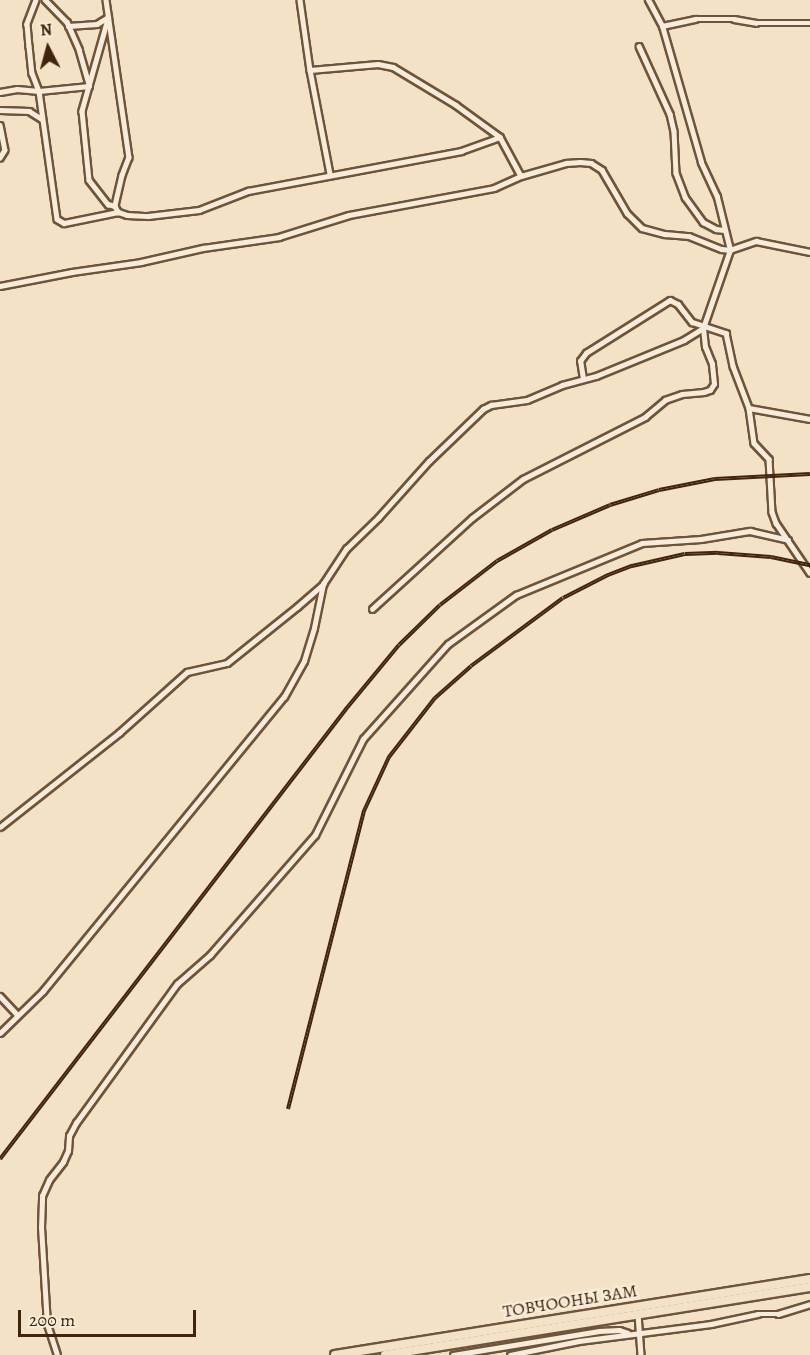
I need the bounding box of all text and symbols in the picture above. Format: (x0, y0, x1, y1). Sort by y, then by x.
north arrow (18, 18, 78, 78)
text: N (39, 19, 53, 42)
street label: ТОВЧООНЫ ЗАМ (501, 1280, 639, 1322)
scale bar (21, 1298, 200, 1336)
text: 200 m (29, 1308, 75, 1332)

